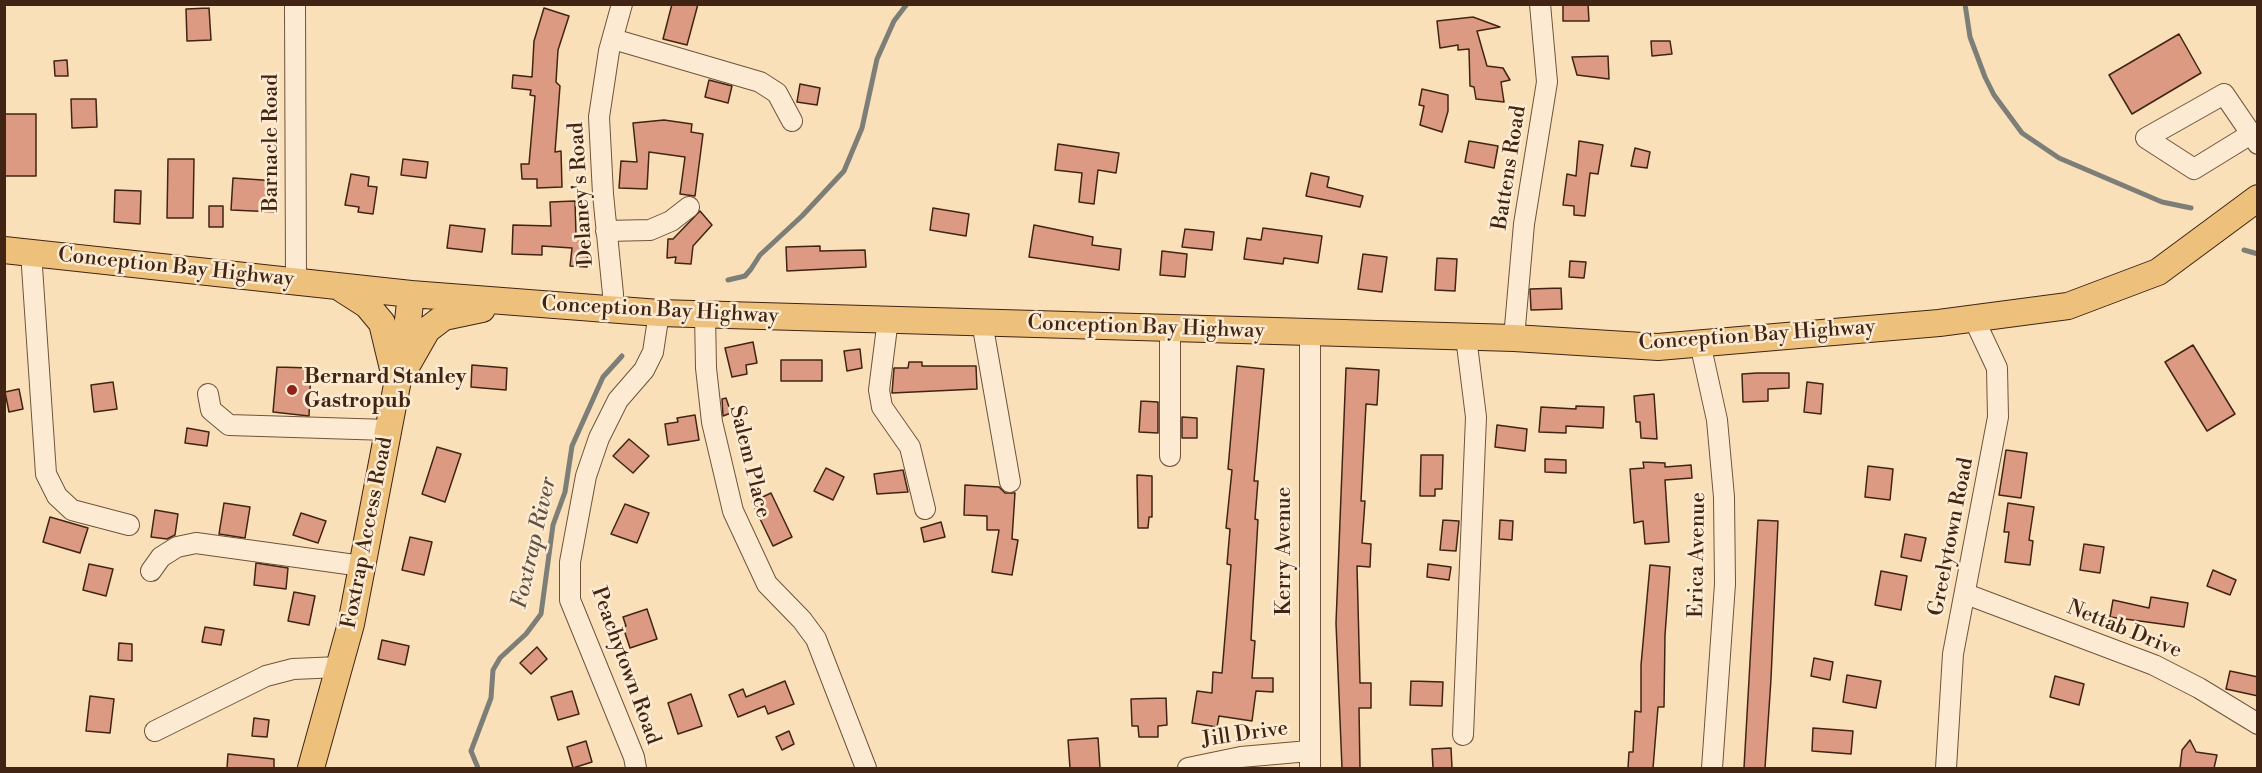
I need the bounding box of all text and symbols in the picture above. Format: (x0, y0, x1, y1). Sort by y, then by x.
street label: Barnacle Road (259, 74, 285, 212)
street label: Battens Road (1488, 104, 1532, 232)
street label: Delaney's Road (564, 121, 600, 267)
street label: Conception Bay Highway (57, 243, 295, 293)
street label: Conception Bay Highway (541, 292, 779, 330)
street label: Conception Bay Highway (1027, 311, 1265, 345)
street label: Conception Bay Highway (1638, 315, 1876, 357)
place label: Bernard Stanley Gastropub (304, 365, 466, 415)
marker: Bernard Stanley Gastropub (285, 383, 299, 397)
street label: Salem Place (723, 403, 775, 521)
street label: Foxtrap Access Road (337, 435, 399, 631)
street label: Greelytown Road (1924, 456, 1980, 618)
water label: Foxtrap River (507, 475, 563, 611)
street label: Kerry Avenue (1272, 487, 1298, 615)
street label: Erica Avenue (1684, 492, 1712, 618)
street label: Peachytown Road (585, 584, 665, 748)
street label: Nettab Drive (2063, 596, 2185, 664)
street label: Jill Drive (1200, 716, 1290, 754)

